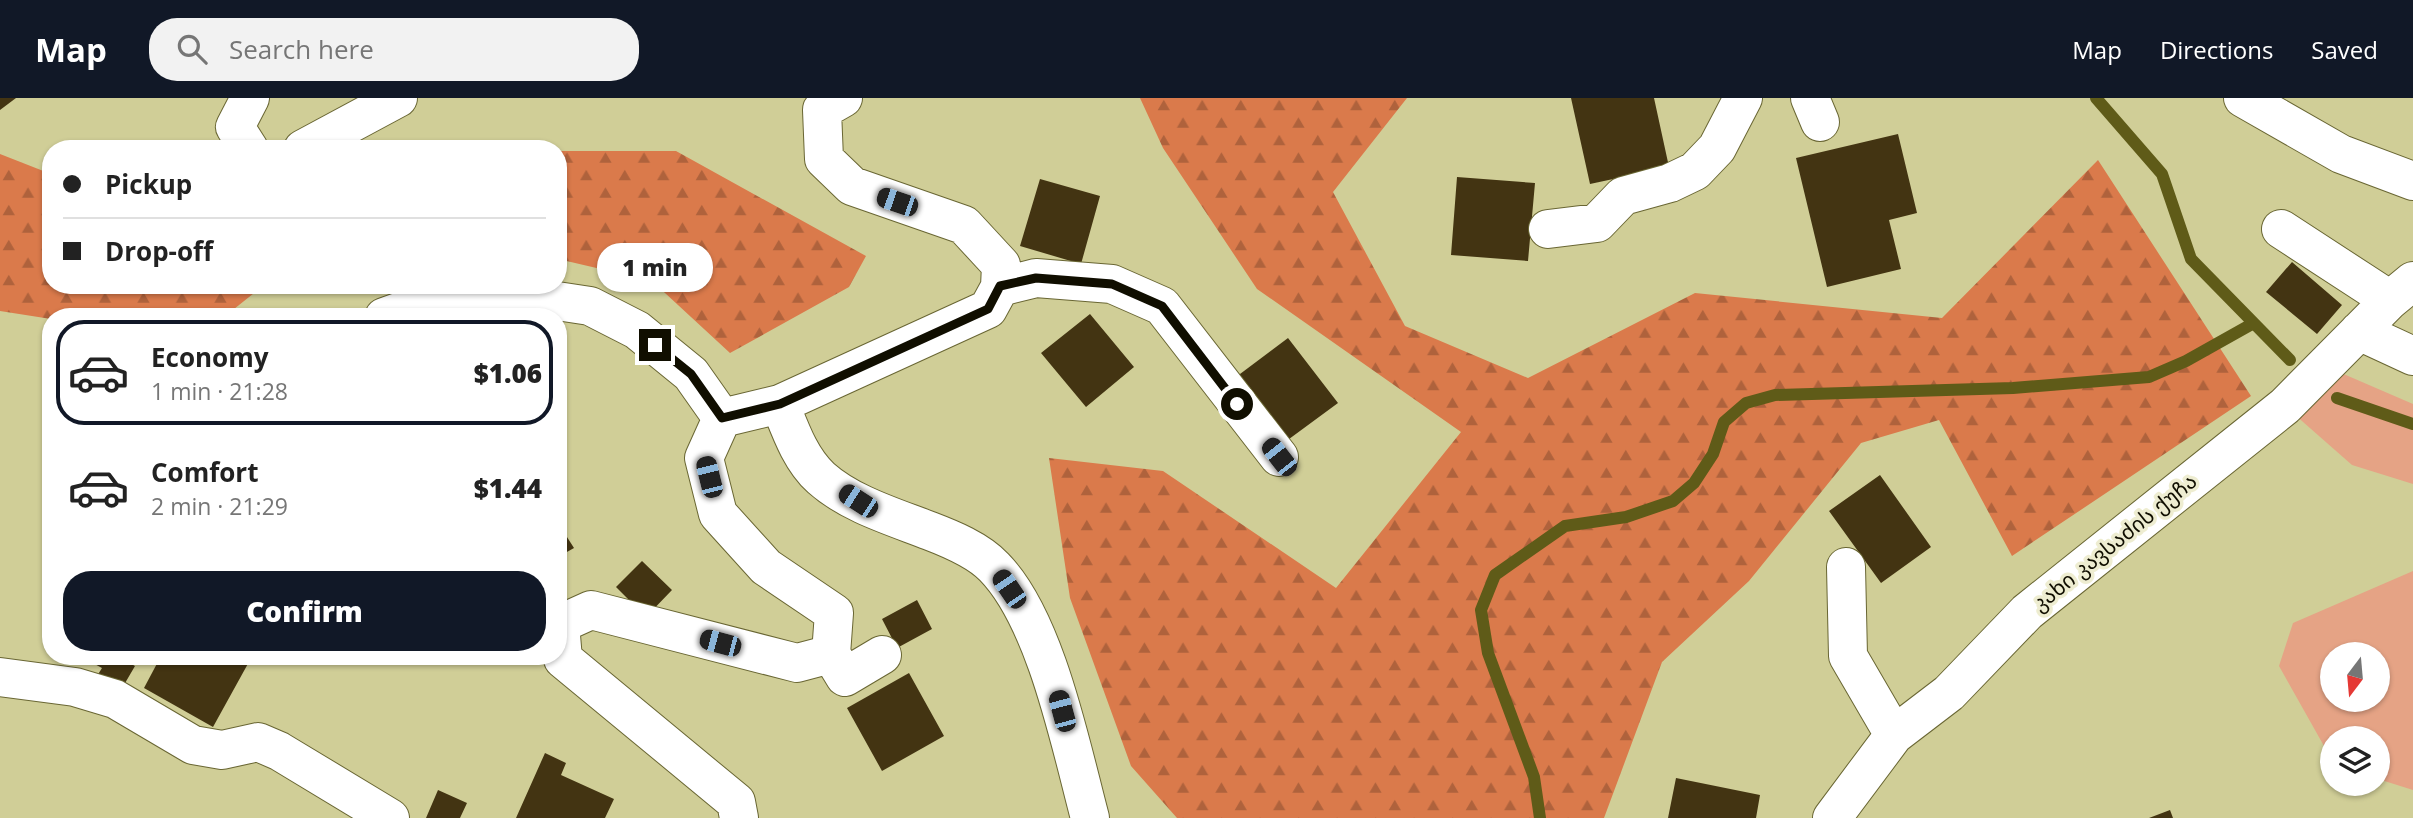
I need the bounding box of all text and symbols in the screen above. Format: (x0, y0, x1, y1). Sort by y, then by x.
search box (149, 18, 639, 81)
text: Map (35, 27, 107, 72)
icon: search (173, 30, 211, 68)
text: Search here (229, 31, 374, 67)
text: Map (2072, 33, 2122, 66)
text: Directions (2160, 33, 2273, 66)
text: Saved (2311, 33, 2378, 66)
text: Pickup (105, 166, 192, 202)
car (874, 185, 921, 219)
text: Drop-off (105, 233, 213, 269)
callout: 1 min (597, 244, 713, 292)
text: 1 min (622, 251, 688, 283)
route end (639, 329, 671, 361)
text: Economy (151, 339, 269, 375)
icon: car (67, 341, 130, 404)
text: $1.06 (474, 355, 542, 391)
text: 1 min · 21:28 (151, 375, 288, 407)
route start (1221, 388, 1253, 420)
car (1258, 434, 1301, 480)
text: Comfort (151, 454, 258, 490)
car (694, 454, 725, 500)
icon: car (67, 456, 130, 519)
street label: კახი კავსაძის ქუჩა (2026, 467, 2202, 617)
text: $1.44 (474, 470, 542, 506)
car (835, 481, 882, 521)
text: 2 min · 21:29 (151, 490, 288, 522)
car (989, 566, 1030, 612)
button: Confirm (63, 571, 546, 651)
car (697, 627, 744, 659)
north arrow (2320, 642, 2390, 712)
map controls (2320, 642, 2390, 796)
car (1047, 688, 1078, 734)
button: layers (2320, 726, 2390, 796)

